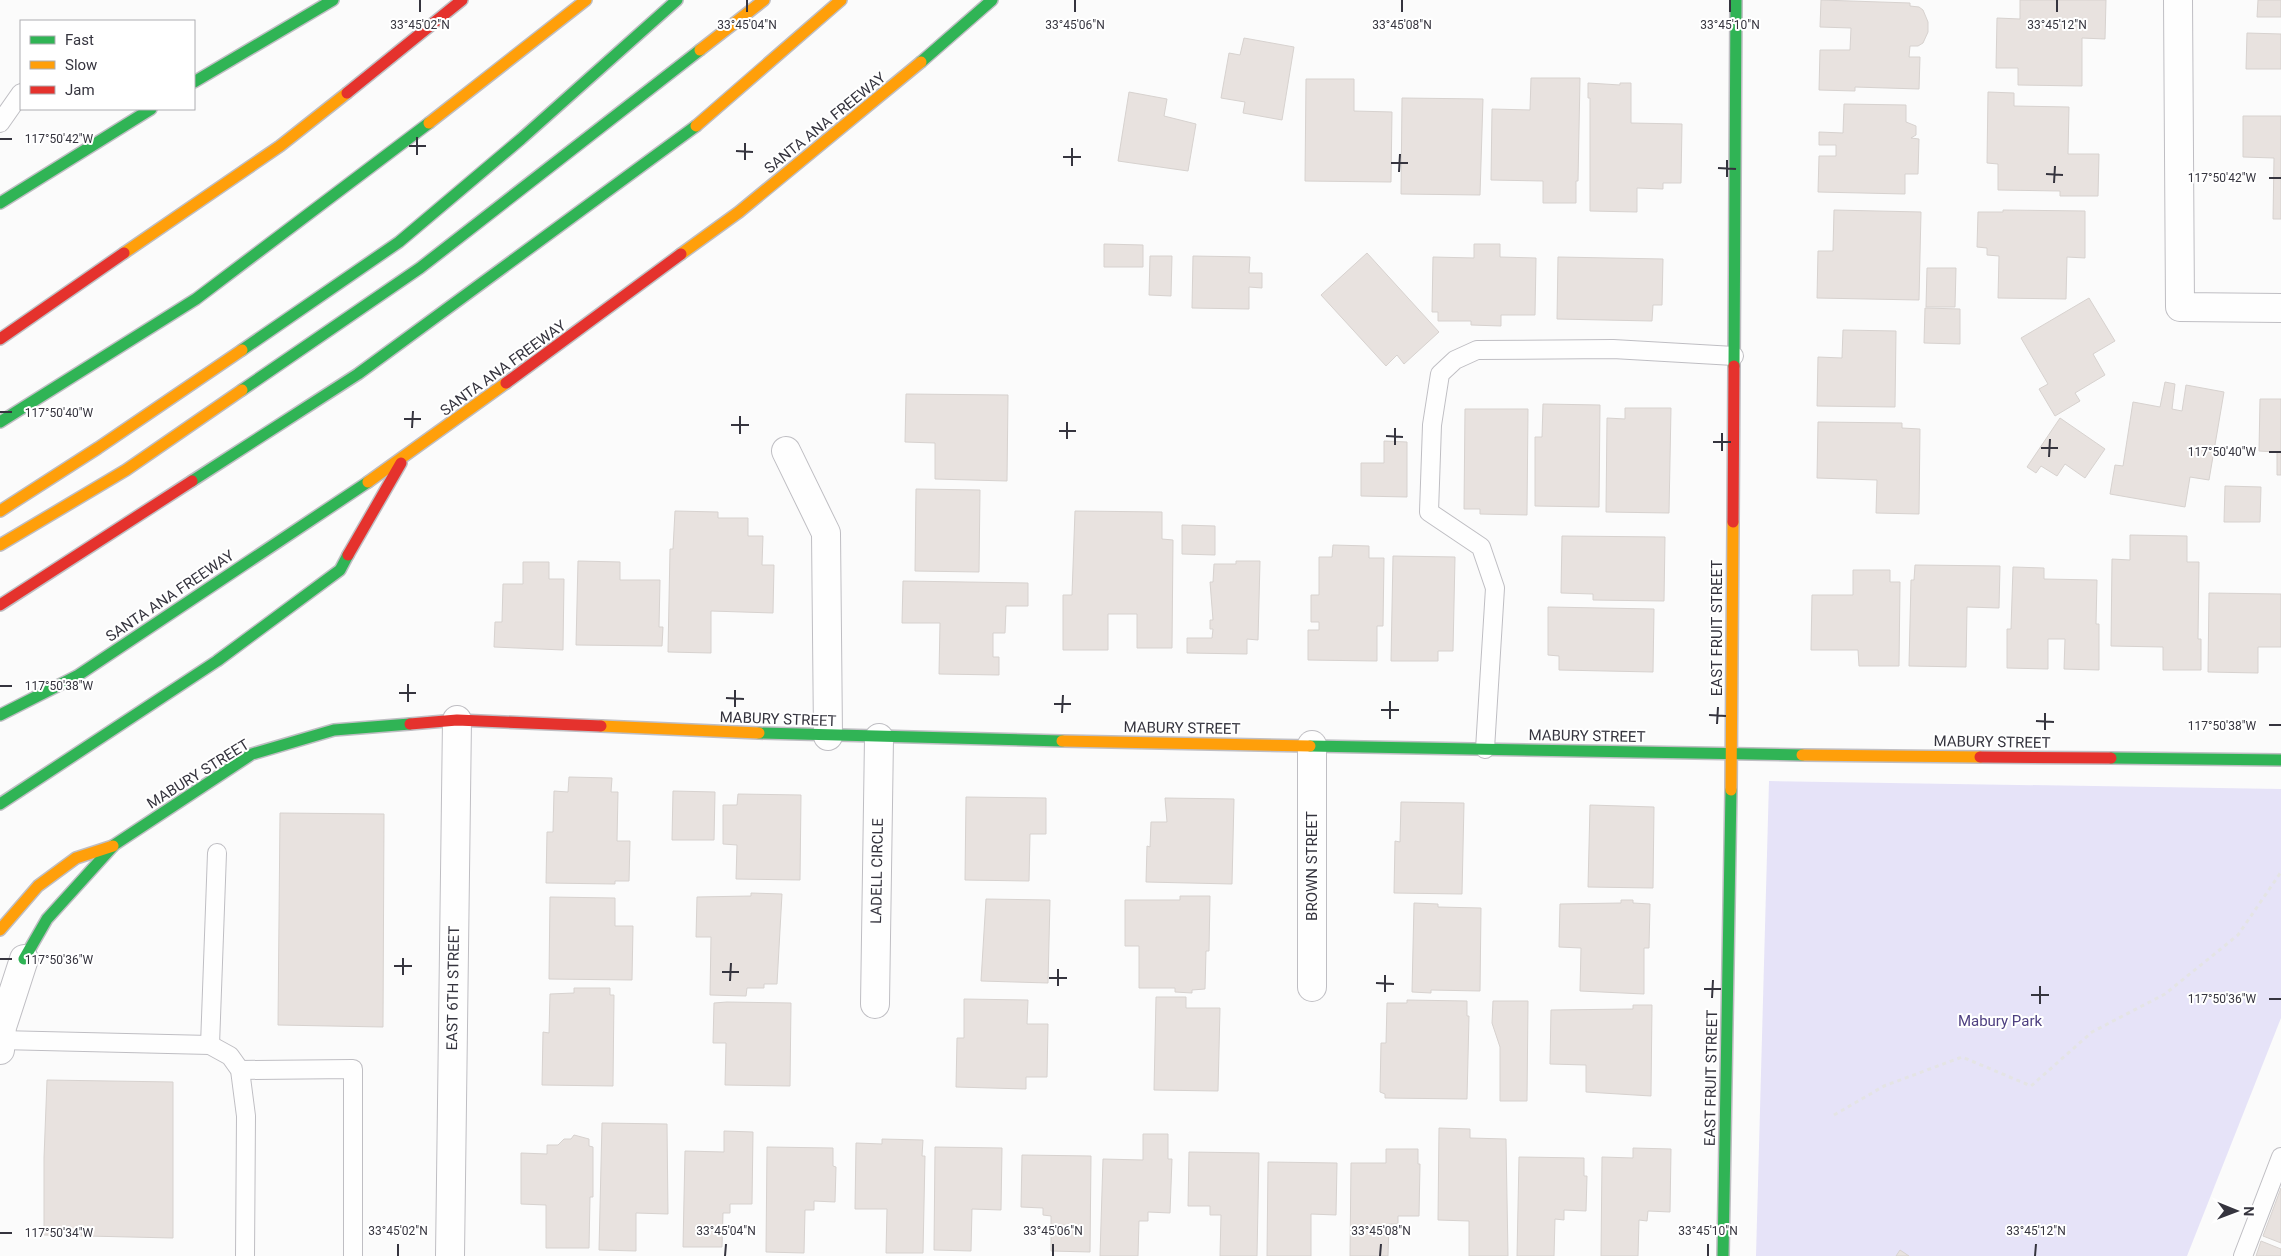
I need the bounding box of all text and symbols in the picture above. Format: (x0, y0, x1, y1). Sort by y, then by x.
text: 33°45'02"N (390, 18, 450, 32)
text: 33°45'04"N (717, 18, 777, 32)
text: 33°45'06"N (1045, 18, 1105, 32)
text: 33°45'08"N (1372, 18, 1432, 32)
text: 33°45'10"N (1700, 18, 1760, 32)
text: 33°45'12"N (2027, 18, 2087, 32)
legend (20, 20, 195, 110)
text: Fast (65, 31, 94, 49)
text: Slow (65, 56, 97, 74)
street label: SANTA ANA FREEWAY (761, 69, 889, 177)
text: Jam (65, 81, 95, 99)
text: 117°50'42"W (25, 132, 93, 146)
text: 117°50'42"W (2188, 171, 2256, 185)
street label: SANTA ANA FREEWAY (437, 316, 569, 420)
text: 117°50'40"W (25, 406, 93, 420)
text: 117°50'40"W (2188, 445, 2256, 459)
street label: SANTA ANA FREEWAY (102, 546, 238, 646)
street label: EAST FRUIT STREET (1708, 560, 1726, 696)
text: 117°50'38"W (25, 679, 93, 693)
street label: MABURY STREET (719, 708, 837, 730)
street label: MABURY STREET (1123, 718, 1241, 738)
text: 117°50'38"W (2188, 719, 2256, 733)
street label: MABURY STREET (1528, 726, 1646, 746)
street label: MABURY STREET (1933, 732, 2051, 752)
street label: MABURY STREET (144, 735, 252, 813)
street label: BROWN STREET (1303, 811, 1321, 921)
street label: LADELL CIRCLE (867, 818, 887, 924)
street label: EAST 6TH STREET (443, 925, 463, 1050)
text: 117°50'36"W (25, 953, 93, 967)
text: 117°50'36"W (2188, 992, 2256, 1006)
street label: EAST FRUIT STREET (1701, 1010, 1721, 1146)
park label: Mabury Park (1958, 1012, 2042, 1030)
north arrow (2211, 1186, 2261, 1236)
text: N (2241, 1206, 2257, 1216)
text: 33°45'02"N (368, 1224, 428, 1238)
text: 33°45'04"N (696, 1224, 756, 1238)
text: 33°45'06"N (1023, 1224, 1083, 1238)
text: 33°45'08"N (1351, 1224, 1411, 1238)
text: 33°45'10"N (1678, 1224, 1738, 1238)
text: 33°45'12"N (2006, 1224, 2066, 1238)
text: 117°50'34"W (25, 1226, 93, 1240)

